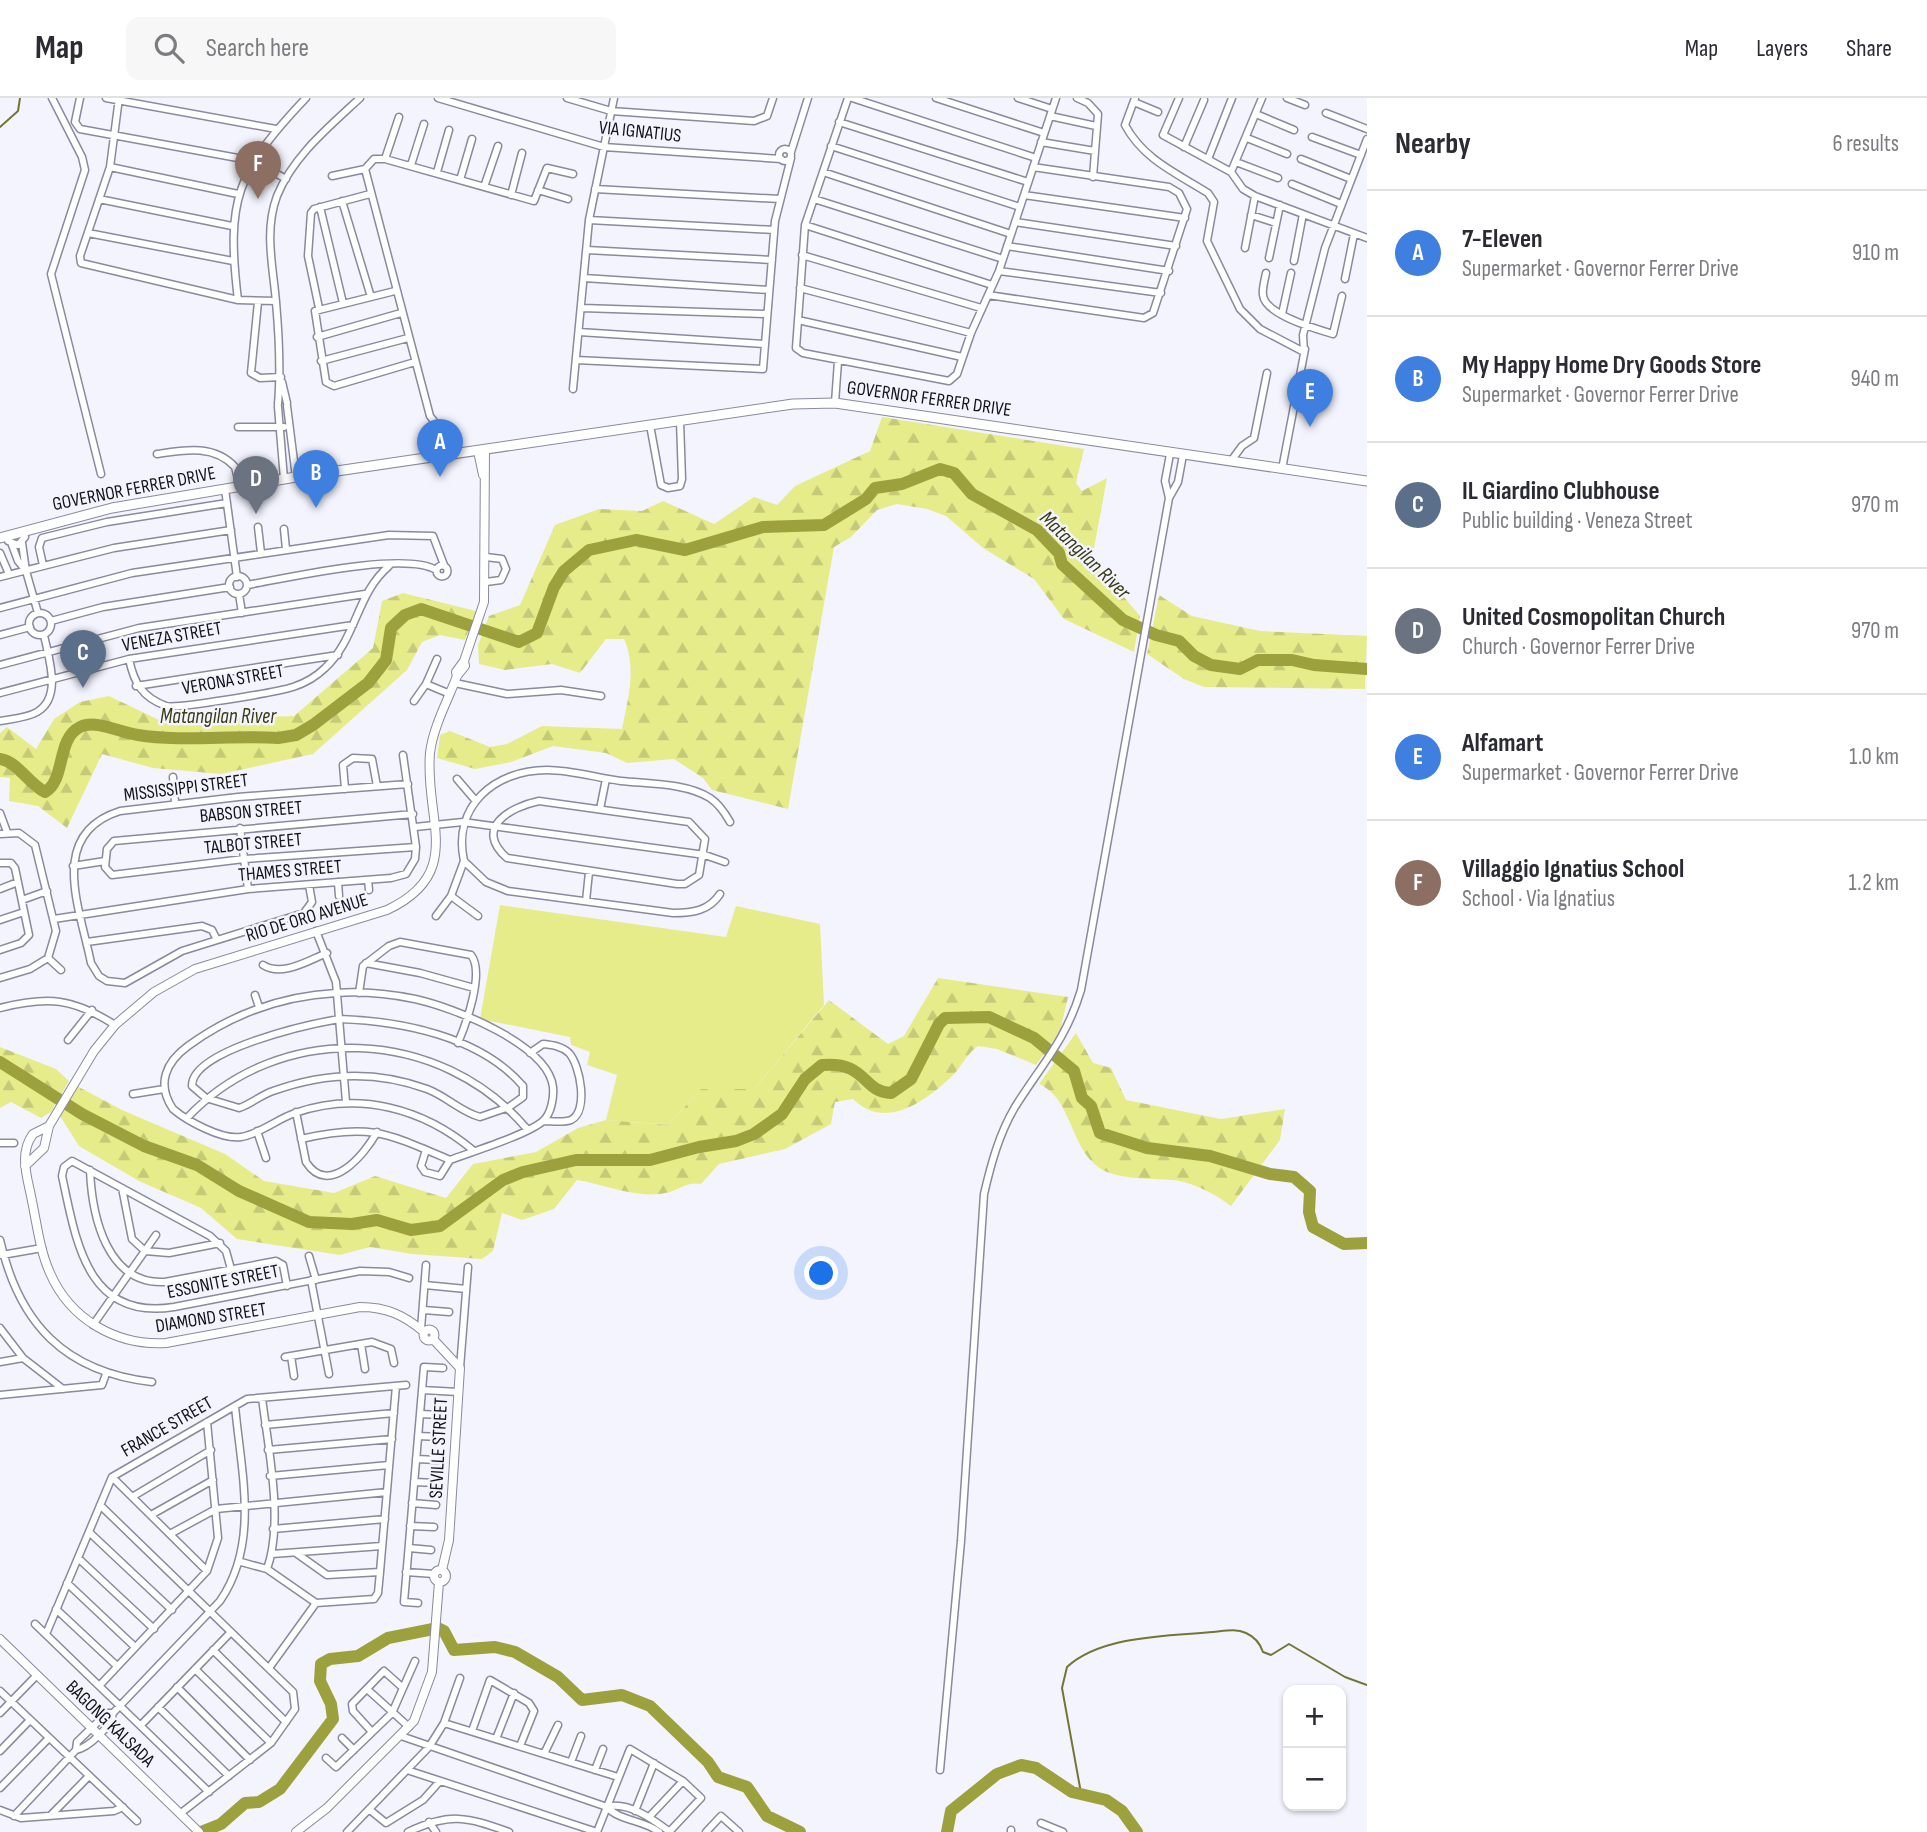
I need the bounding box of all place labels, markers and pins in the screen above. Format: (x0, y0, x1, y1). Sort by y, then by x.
pin: F (235, 141, 281, 199)
pin: E (1287, 369, 1333, 427)
pin: A (417, 419, 463, 477)
pin: B (293, 450, 339, 508)
pin: D (233, 456, 279, 514)
pin: C (60, 630, 106, 688)

